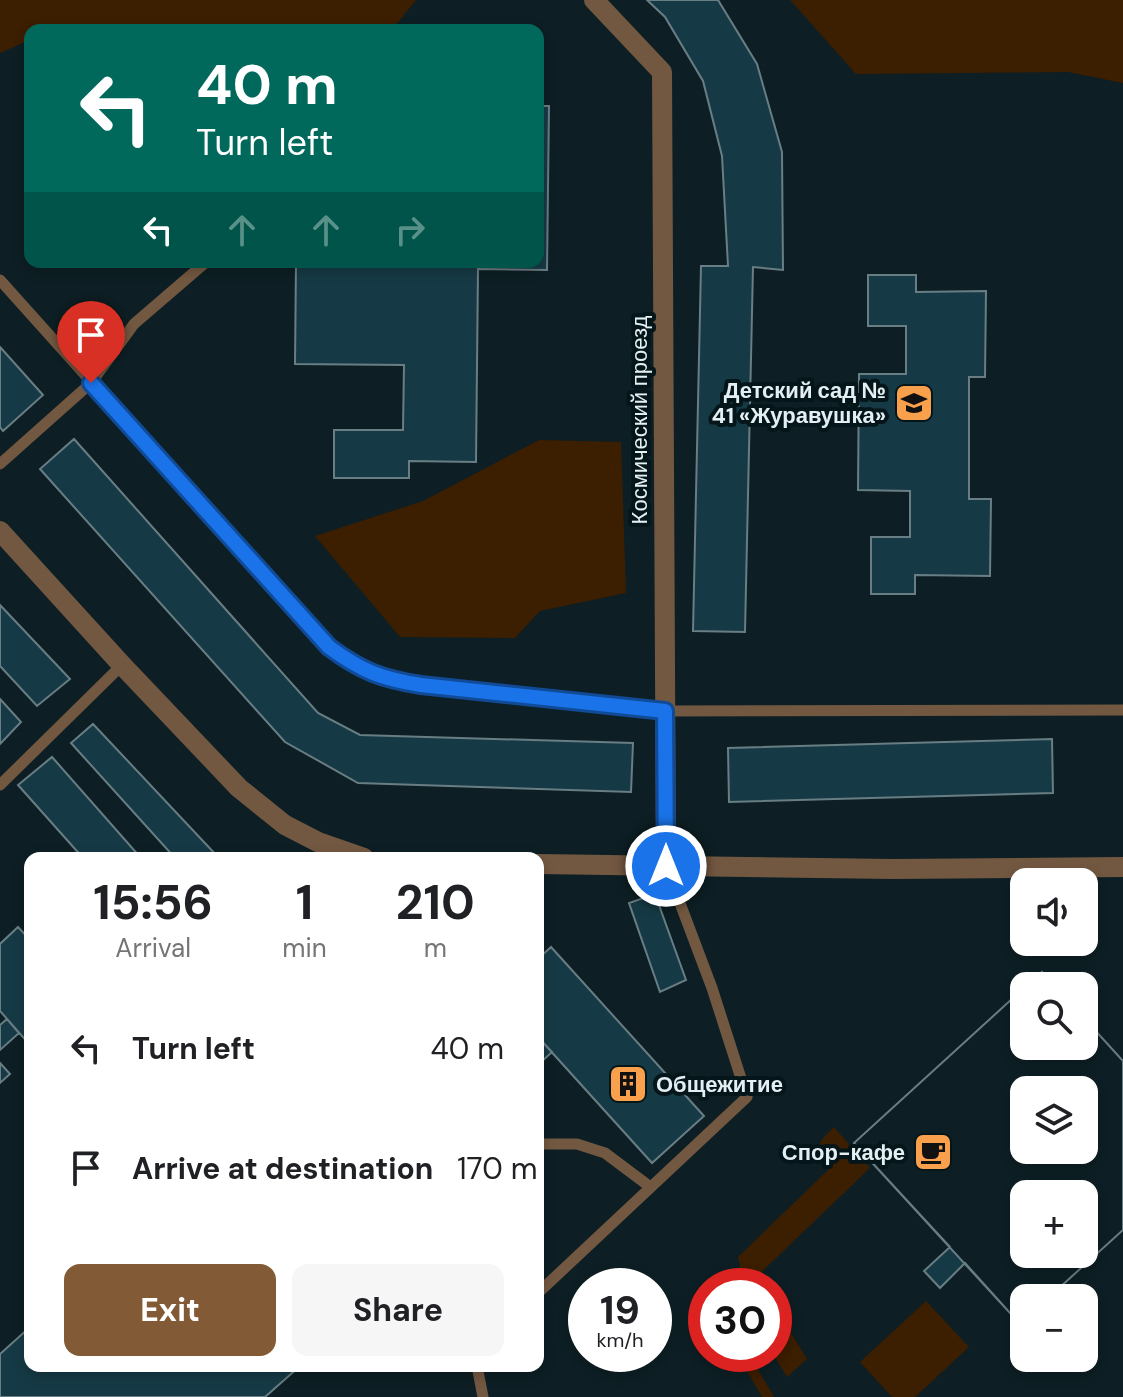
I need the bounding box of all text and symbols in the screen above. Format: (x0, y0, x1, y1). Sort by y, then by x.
text: 40 m (196, 48, 338, 121)
icon: left (64, 56, 168, 160)
text: Turn left (196, 119, 333, 166)
icon: left (136, 208, 180, 252)
icon: ahead (220, 208, 264, 252)
icon: ahead (304, 208, 348, 252)
icon: right (388, 208, 432, 252)
pin (57, 301, 125, 383)
icon: arrive (69, 313, 113, 357)
street label: Космический проезд (625, 315, 654, 524)
place label: Детский сад № 41 «Журавушка» (712, 376, 886, 430)
school or university icon: Детский сад № 41 «Журавушка» (893, 382, 935, 424)
position arrow (624, 824, 708, 908)
map controls (1010, 868, 1098, 1372)
button: sound (1010, 868, 1098, 956)
text: 15:56 (93, 871, 213, 934)
text: 1 (296, 871, 313, 934)
text: 210 (396, 871, 475, 934)
text: Arrival (115, 931, 191, 965)
text: min (282, 931, 327, 965)
text: m (424, 931, 447, 965)
button: search (1010, 972, 1098, 1060)
icon: left (64, 1026, 108, 1070)
text: Turn left (132, 1029, 255, 1068)
text: 40 m (431, 1029, 504, 1068)
building icon: Общежитие (607, 1063, 649, 1105)
place label: Общежитие (656, 1070, 783, 1099)
button: layers (1010, 1076, 1098, 1164)
cafe icon: Спор-кафе (912, 1131, 954, 1173)
place label: Спор-кафе (782, 1138, 905, 1167)
icon: arrive (64, 1146, 108, 1190)
text: Arrive at destination (132, 1149, 433, 1188)
text: 170 m (457, 1149, 537, 1188)
button: + (1010, 1180, 1098, 1268)
button: Exit (64, 1264, 276, 1356)
button: Share (292, 1264, 504, 1356)
speed limit sign: 30 (688, 1268, 792, 1372)
text: 19 (600, 1284, 640, 1336)
button: − (1010, 1284, 1098, 1372)
text: km/h (596, 1327, 644, 1353)

